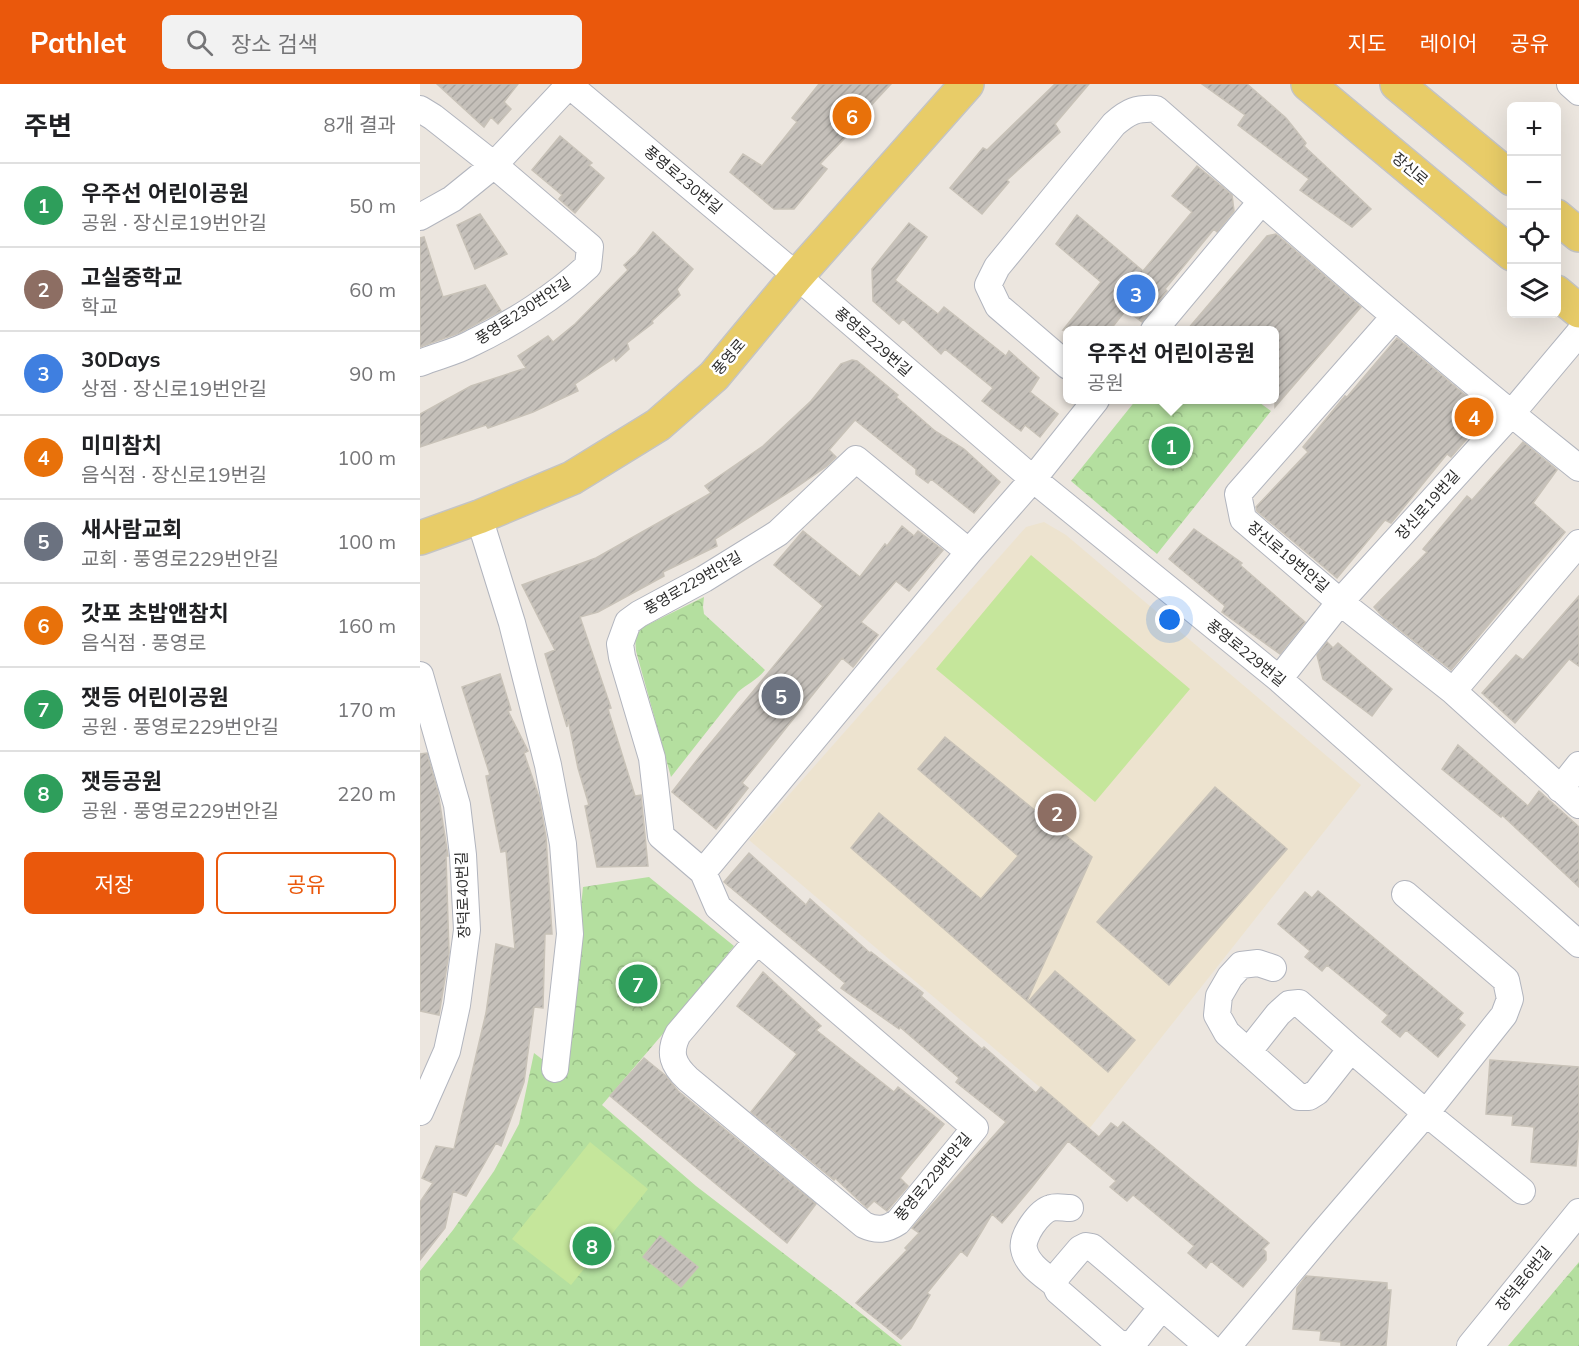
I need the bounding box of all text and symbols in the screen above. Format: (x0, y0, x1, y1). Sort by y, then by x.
search box (162, 15, 582, 69)
text: Pathlet (30, 25, 126, 60)
icon: search (183, 26, 216, 59)
text: 장소 검색 (231, 30, 318, 58)
text: 지도 (1348, 30, 1386, 56)
text: 레이어 (1419, 30, 1477, 56)
text: 공유 (1510, 30, 1549, 56)
pin: 6 (832, 93, 872, 138)
map controls (1507, 102, 1561, 318)
button: + (1507, 102, 1561, 156)
text: 주변 (24, 109, 72, 142)
text: 8개 결과 (324, 112, 396, 137)
street label: 풍영로230번길 (640, 141, 726, 218)
street label: 장신로 (1388, 148, 1432, 189)
button: − (1507, 156, 1561, 210)
text: 우주선 어린이공원 (81, 179, 249, 207)
text: 1 (38, 193, 50, 218)
text: 50 m (349, 193, 396, 218)
text: 공원 · 장신로19번안길 (81, 210, 267, 235)
button: locate (1507, 210, 1561, 264)
text: 고실중학교 (81, 263, 182, 291)
button: layers (1507, 264, 1561, 318)
pin: 3 (1116, 272, 1156, 316)
street label: 풍영로230번안길 (472, 273, 574, 348)
text: 2 (38, 277, 50, 302)
text: 60 m (349, 277, 396, 302)
text: 학교 (81, 294, 118, 319)
street label: 풍영로229번길 (831, 303, 916, 380)
popup (1063, 326, 1279, 404)
street label: 풍영로 (708, 335, 749, 379)
text: 우주선 어린이공원 (1087, 339, 1255, 367)
text: 30Days (81, 345, 160, 373)
text: 3 (38, 361, 50, 386)
text: 90 m (349, 361, 396, 386)
text: 공원 (1087, 370, 1124, 395)
text: 상점 · 장신로19번안길 (81, 376, 267, 401)
pin: 4 (1454, 394, 1494, 440)
pin: 1 (1152, 424, 1191, 469)
text: 미미참치 (81, 431, 162, 459)
text: 4 (38, 445, 50, 470)
text: 100 m (337, 445, 396, 470)
text: 음식점 · 장신로19번길 (81, 462, 267, 487)
street label: 장신로19번길 (1391, 466, 1464, 543)
text: 새사람교회 (81, 515, 182, 543)
street label: 장신로19번안길 (1244, 517, 1333, 596)
text: 5 (38, 529, 50, 554)
text: 100 m (337, 529, 396, 554)
text: 교회 · 풍영로229번안길 (81, 546, 279, 571)
street label: 풍영로229번안길 (640, 547, 745, 618)
text: 갓포 초밥앤참치 (81, 599, 229, 627)
your location (1155, 605, 1184, 634)
text: 6 (38, 613, 50, 638)
text: 160 m (337, 613, 396, 638)
street label: 풍영로229번길 (1203, 615, 1290, 690)
text: 음식점 · 풍영로 (81, 630, 206, 655)
pin: 5 (762, 674, 800, 718)
text: 잿등 어린이공원 (81, 683, 229, 711)
text: 7 (38, 697, 50, 722)
text: 170 m (337, 697, 396, 722)
text: 공원 · 풍영로229번안길 (81, 714, 279, 739)
text: 잿등공원 (81, 767, 162, 795)
text: 8 (38, 781, 50, 806)
text: 220 m (337, 781, 396, 806)
pin: 2 (1038, 790, 1076, 836)
text: 공원 · 풍영로229번안길 (81, 798, 279, 823)
street label: 장덕로40번길 (451, 851, 474, 939)
button: 저장 (24, 852, 204, 914)
button: 공유 (216, 852, 396, 914)
pin: 7 (618, 962, 658, 1006)
street label: 풍영로229번안길 (890, 1129, 975, 1225)
pin: 8 (572, 1224, 612, 1268)
street label: 장덕로6번길 (1492, 1242, 1556, 1315)

